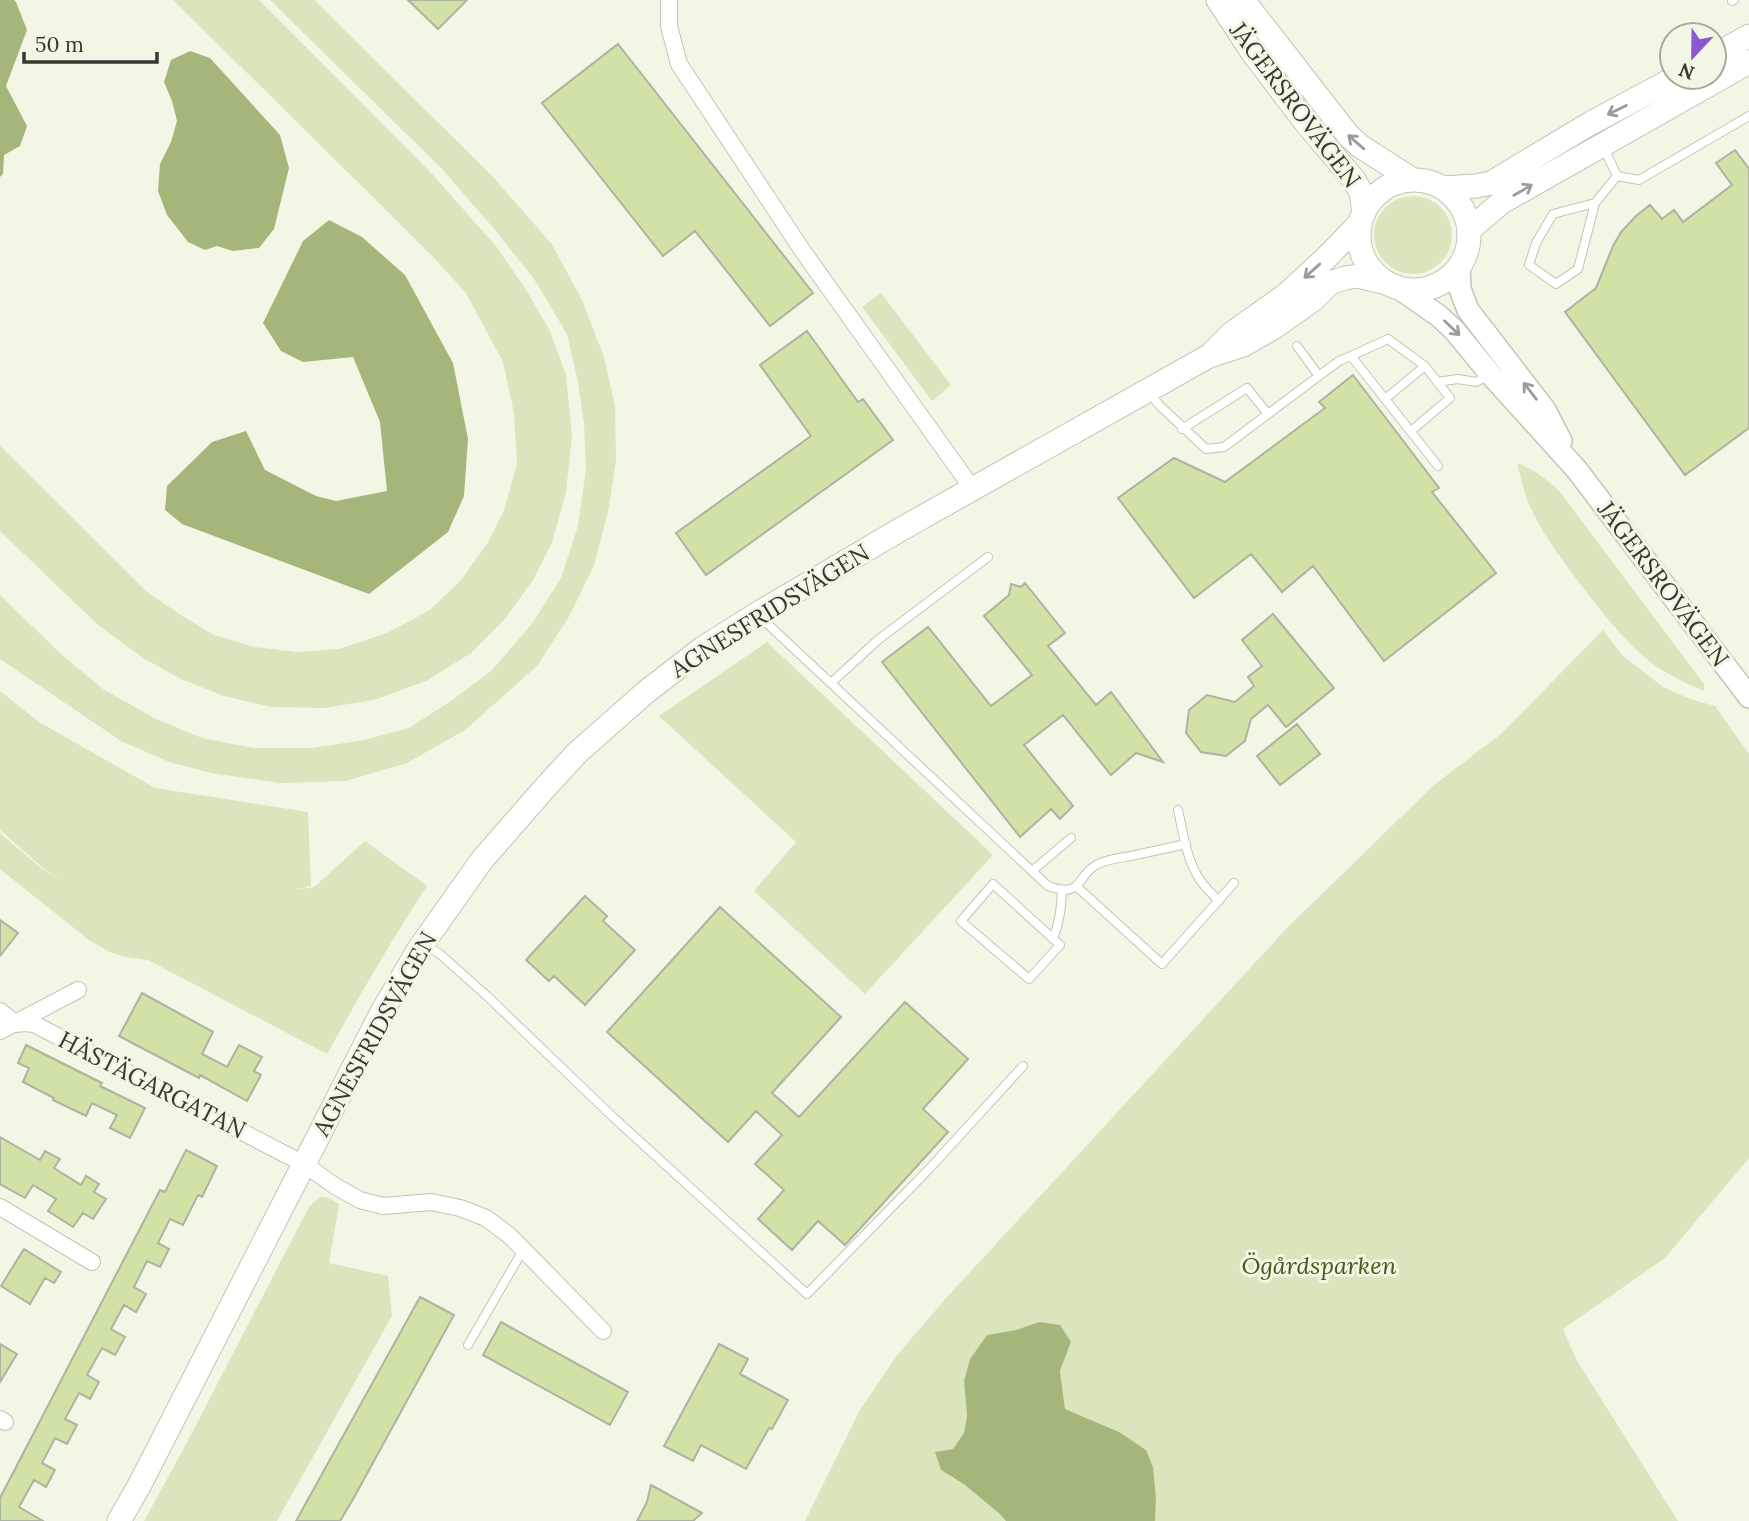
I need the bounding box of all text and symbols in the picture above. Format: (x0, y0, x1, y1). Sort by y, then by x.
street label: JÄGERSROVÄGEN (1222, 15, 1368, 194)
scale bar (24, 21, 158, 65)
north arrow (1658, 21, 1728, 91)
text: 50 m (35, 31, 84, 58)
text: N (1675, 58, 1698, 86)
one-way arrow (1607, 103, 1628, 117)
one-way arrow (1348, 134, 1366, 150)
one-way arrow (1512, 183, 1532, 197)
one-way arrow (1303, 263, 1321, 279)
one-way arrow (1443, 320, 1460, 337)
one-way arrow (1522, 382, 1537, 400)
street label: JÄGERSROVÄGEN (1590, 494, 1736, 673)
street label: AGNESFRIDSVÄGEN (664, 537, 875, 685)
street label: AGNESFRIDSVÄGEN (305, 926, 444, 1142)
street label: HÄSTÄGARGATAN (53, 1024, 251, 1145)
park label: Ögårdsparken (1242, 1250, 1397, 1281)

